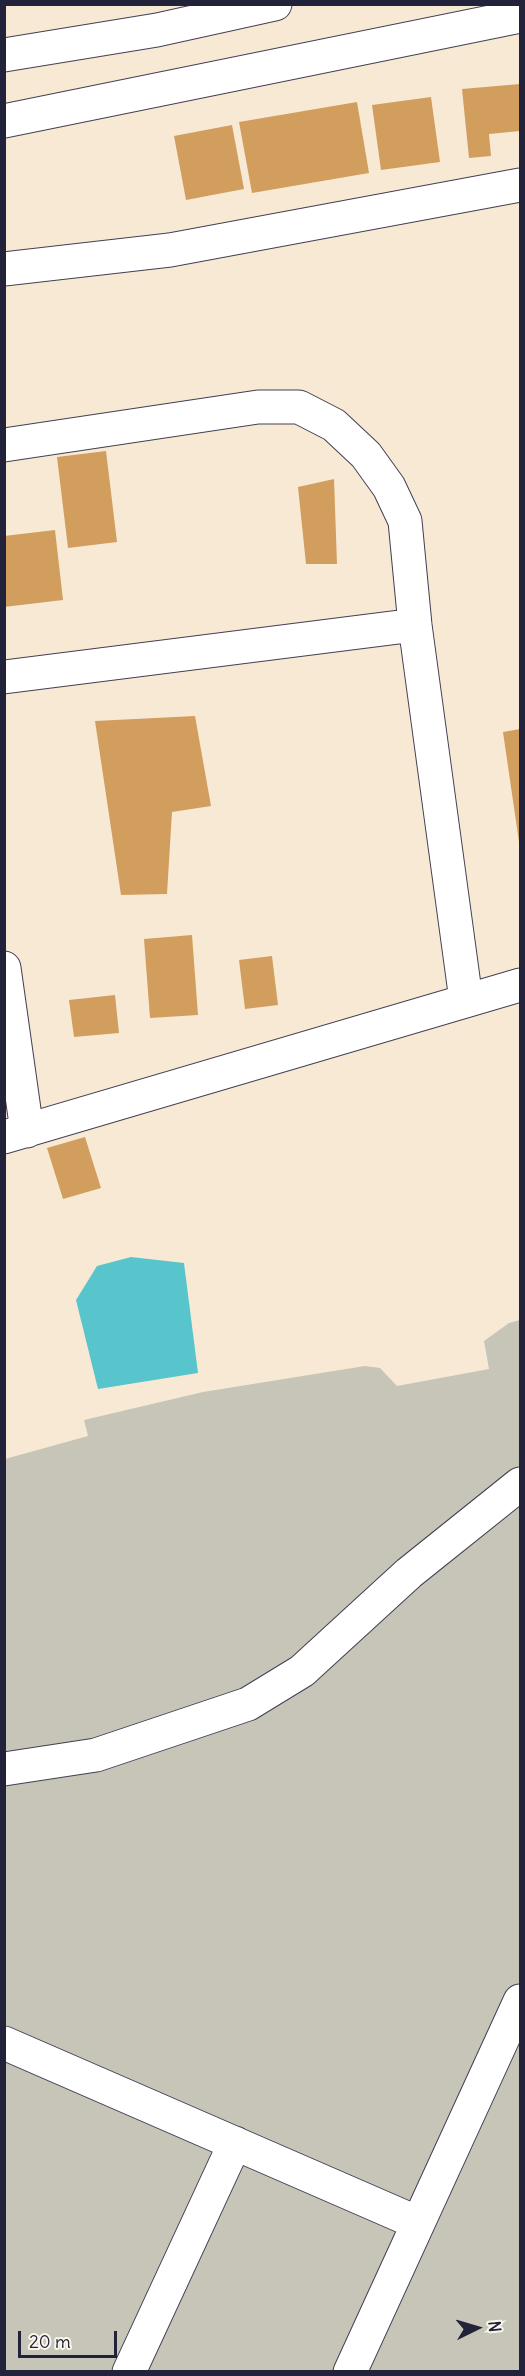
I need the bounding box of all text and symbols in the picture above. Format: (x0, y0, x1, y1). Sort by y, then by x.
north arrow (447, 2298, 507, 2358)
scale bar (21, 2319, 120, 2357)
text: N (484, 2320, 505, 2333)
text: 20 m (29, 2330, 71, 2353)

